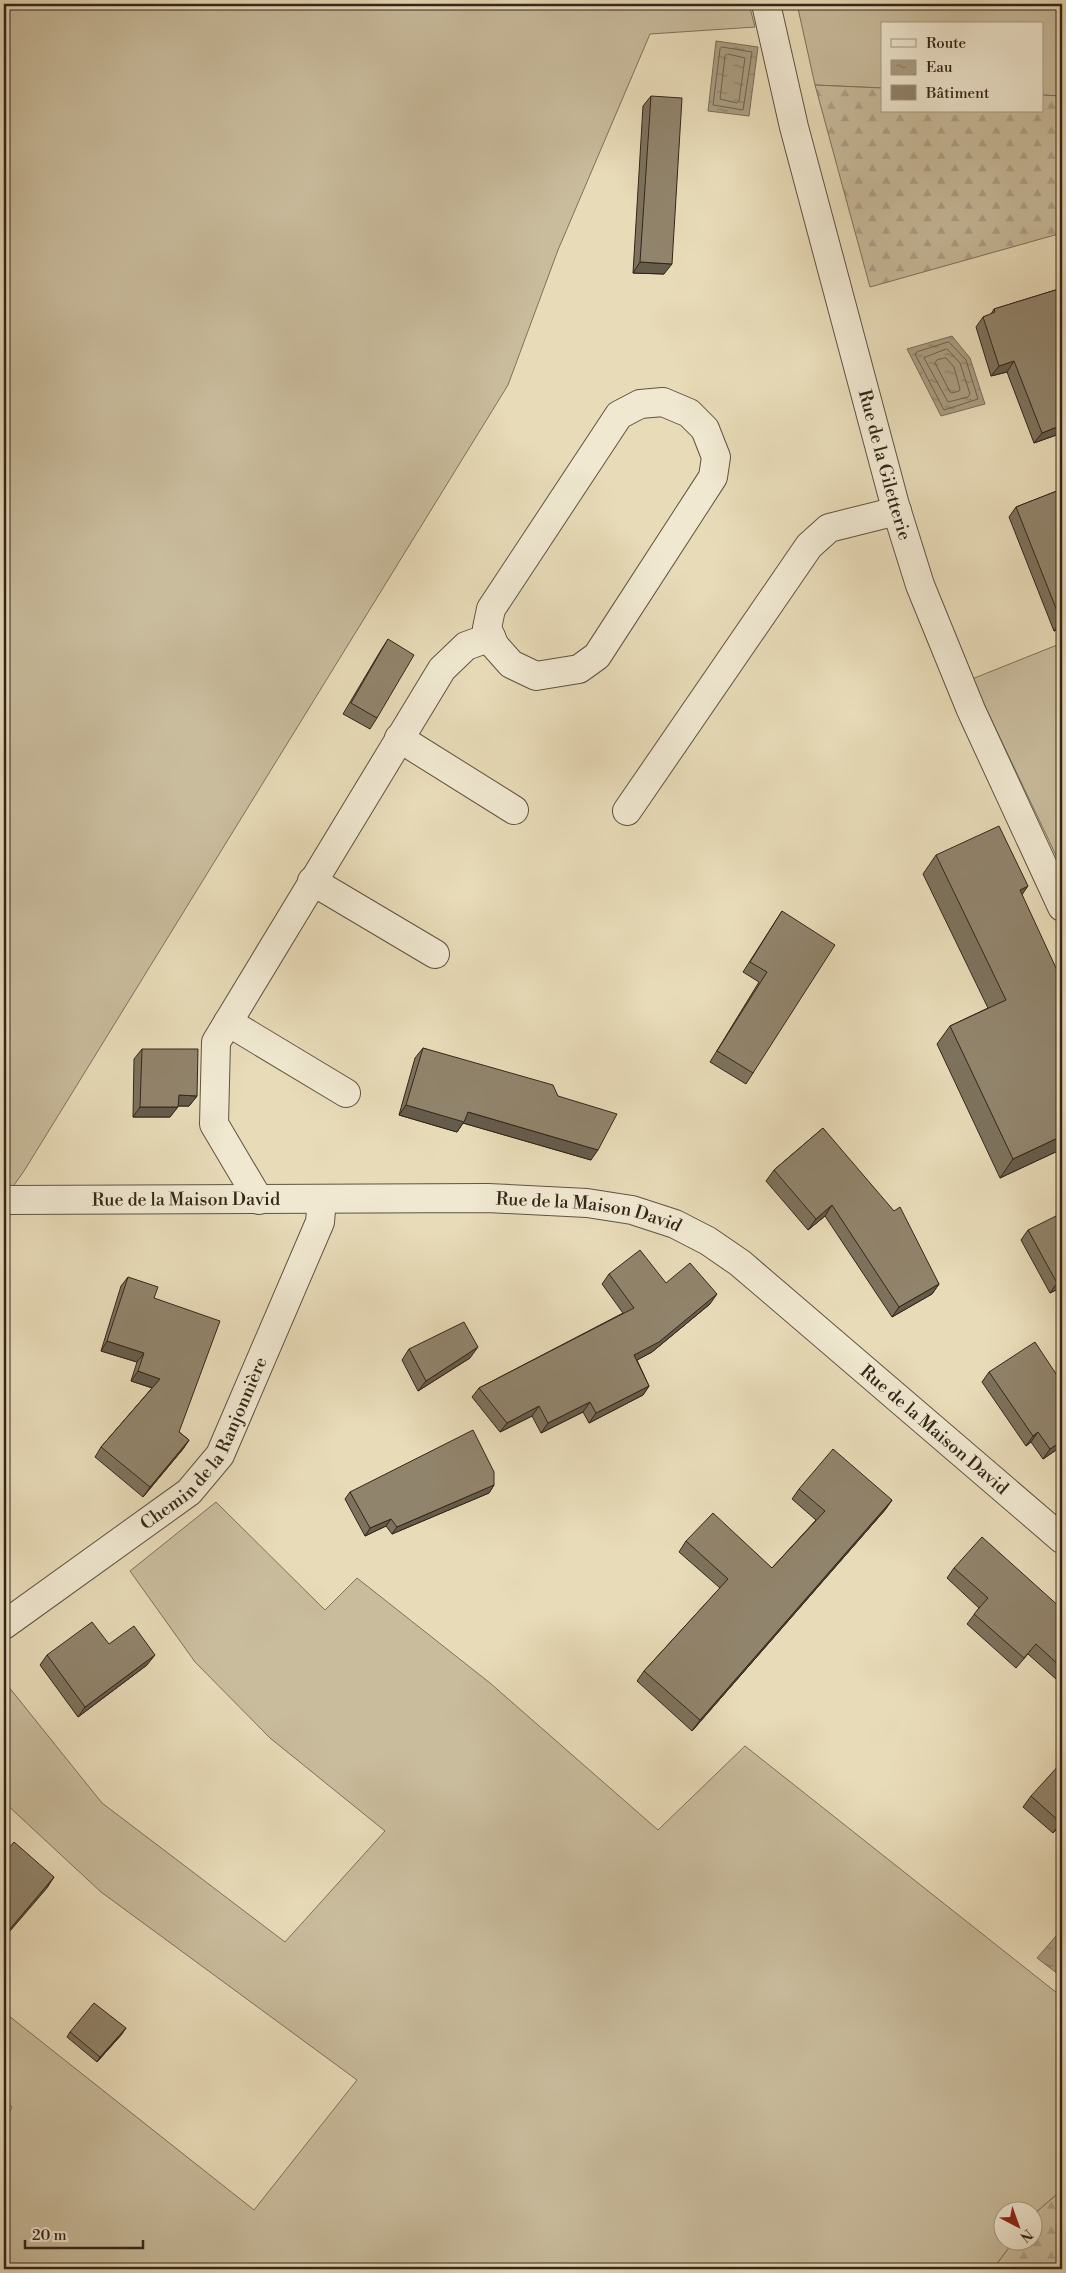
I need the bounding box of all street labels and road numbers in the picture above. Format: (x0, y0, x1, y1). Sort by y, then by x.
street label: Rue de la Giletterie (853, 387, 916, 543)
street label: Rue de la Maison David (495, 1187, 686, 1238)
street label: Rue de la Maison David (92, 1188, 281, 1212)
street label: Chemin de la Ranjonnière (136, 1354, 273, 1535)
street label: Rue de la Maison David (855, 1360, 1014, 1501)

